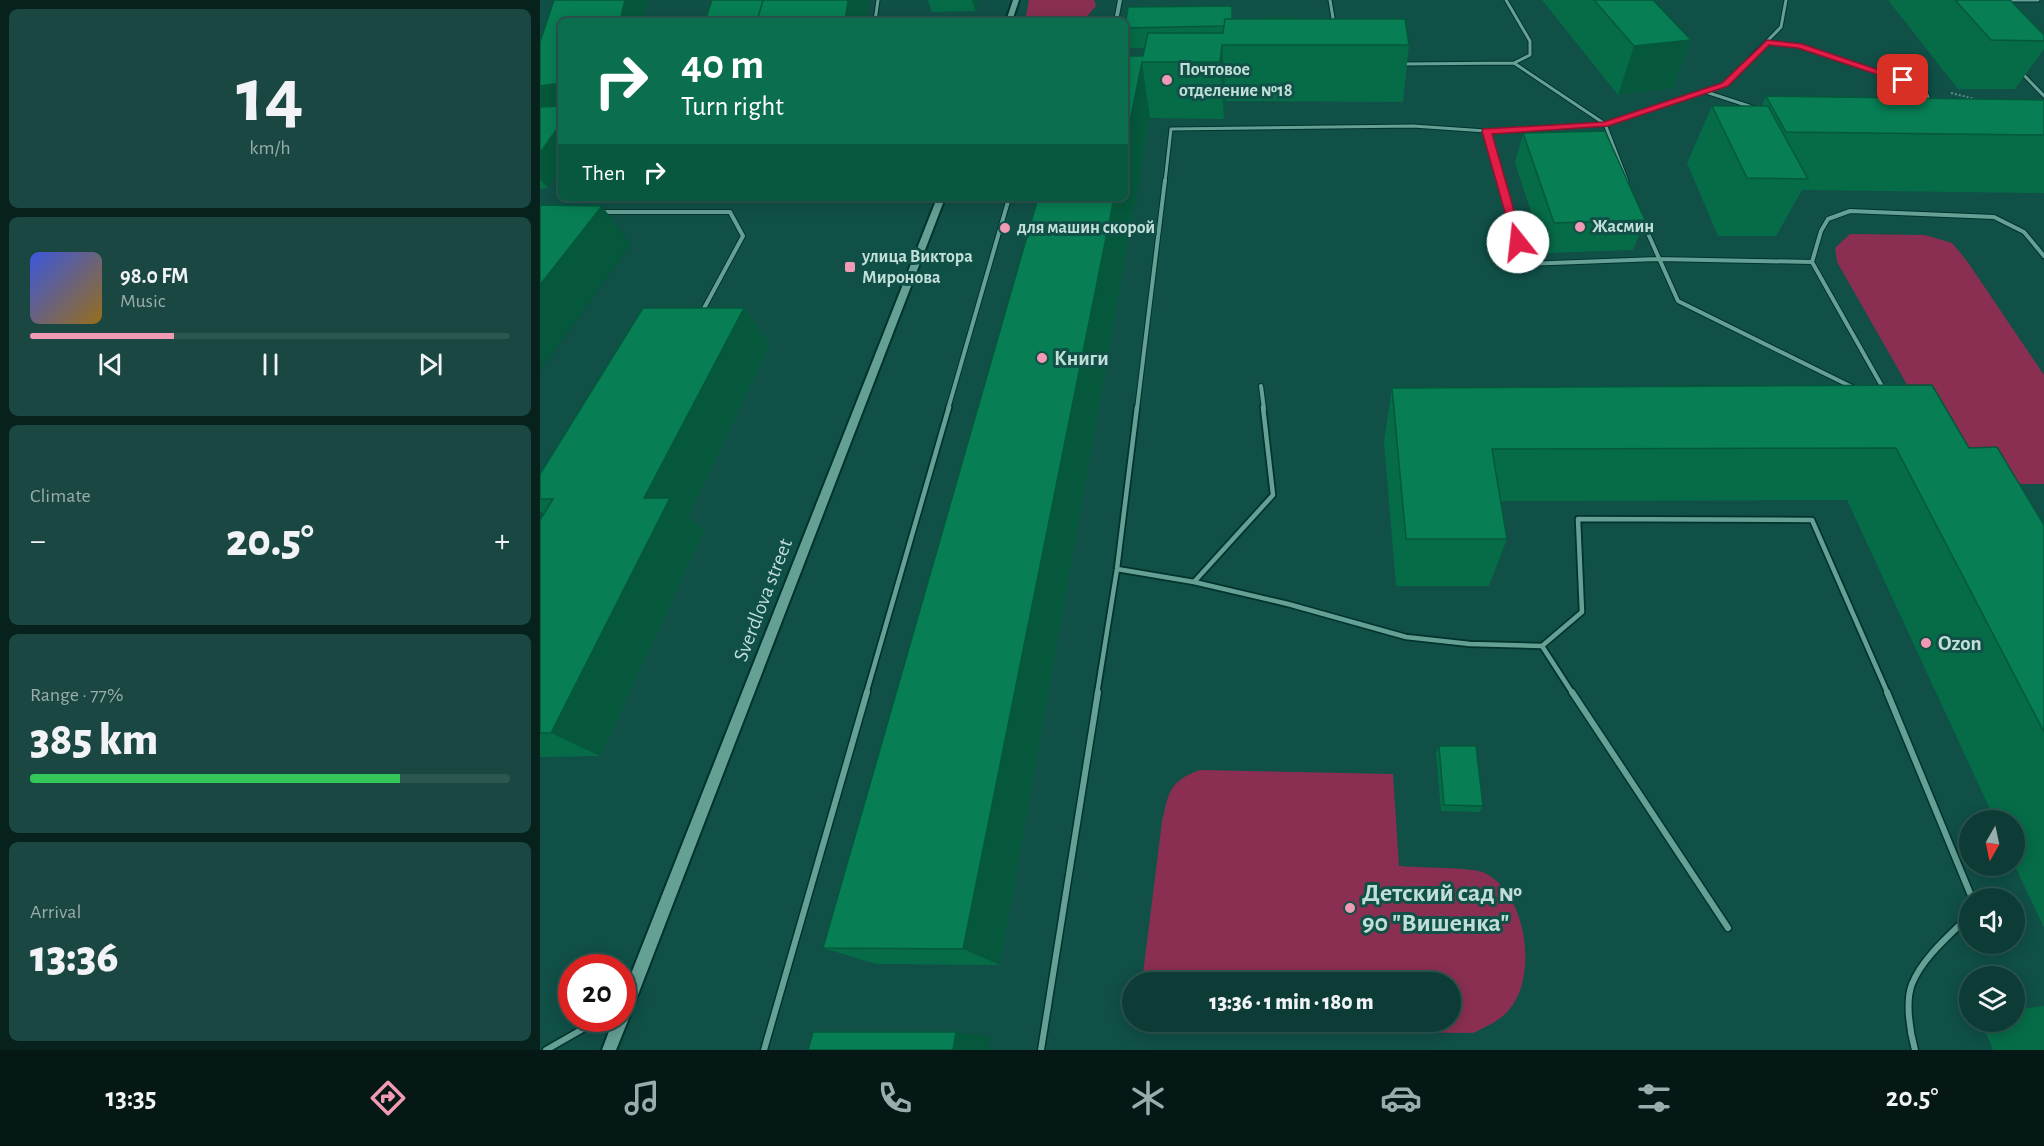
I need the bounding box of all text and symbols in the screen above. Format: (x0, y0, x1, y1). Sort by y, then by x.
icon: right (582, 42, 660, 120)
text: 40 m (681, 44, 764, 86)
pin (1877, 54, 1928, 105)
text: 14 (236, 58, 304, 136)
place label: Почтовое отделение №18 (1179, 61, 1293, 100)
icon: arrive (1886, 63, 1919, 96)
marker: Почтовое отделение №18 (1160, 73, 1174, 87)
text: Turn right (681, 93, 784, 120)
text: km/h (249, 138, 291, 158)
icon: right (638, 156, 671, 189)
text: Then (582, 162, 626, 184)
position arrow (1486, 210, 1550, 274)
place label: Жасмин (1592, 218, 1654, 236)
place label: для машин скорой (1017, 219, 1155, 237)
marker: Жасмин (1573, 220, 1587, 234)
marker: для машин скорой (998, 221, 1012, 235)
place label: улица Виктора Миронова (861, 248, 973, 287)
marker: улица Виктора Миронова (843, 260, 857, 274)
text: 98.0 FM (120, 265, 189, 287)
text: Music (120, 291, 166, 311)
icon: previous (94, 348, 127, 381)
icon: pause (254, 348, 287, 381)
icon: next (414, 348, 447, 381)
place label: Книги (1054, 348, 1109, 369)
marker: Книги (1035, 351, 1049, 365)
text: Climate (30, 486, 91, 506)
text: 20.5° (226, 519, 314, 564)
text: − (30, 525, 46, 558)
text: + (494, 525, 510, 558)
street label: Sverdlova street (730, 535, 796, 664)
place label: Ozon (1938, 633, 1982, 654)
marker: Ozon (1919, 636, 1933, 650)
text: Range · 77% (30, 685, 123, 705)
text: 385 km (30, 718, 158, 763)
north arrow (1959, 810, 2025, 876)
map controls (1959, 810, 2025, 1032)
place label: Детский сад № 90 "Вишенка" (1362, 880, 1522, 936)
button: sound (1959, 888, 2025, 954)
marker: Детский сад № 90 "Вишенка" (1343, 901, 1357, 915)
text: Arrival (30, 902, 81, 922)
text: 13:36 (30, 935, 118, 980)
speed limit sign: 20 (558, 954, 636, 1032)
button: layers (1959, 966, 2025, 1032)
text: 13:36 · 1 min · 180 m (1209, 991, 1374, 1013)
icon: directions (367, 1077, 409, 1119)
icon: music (621, 1077, 663, 1119)
icon: phone (874, 1077, 916, 1119)
icon: climate (1127, 1077, 1169, 1119)
icon: car (1380, 1077, 1422, 1119)
icon: filters (1633, 1077, 1675, 1119)
text: 13:35 (106, 1084, 156, 1111)
text: 20.5° (1886, 1084, 1938, 1111)

